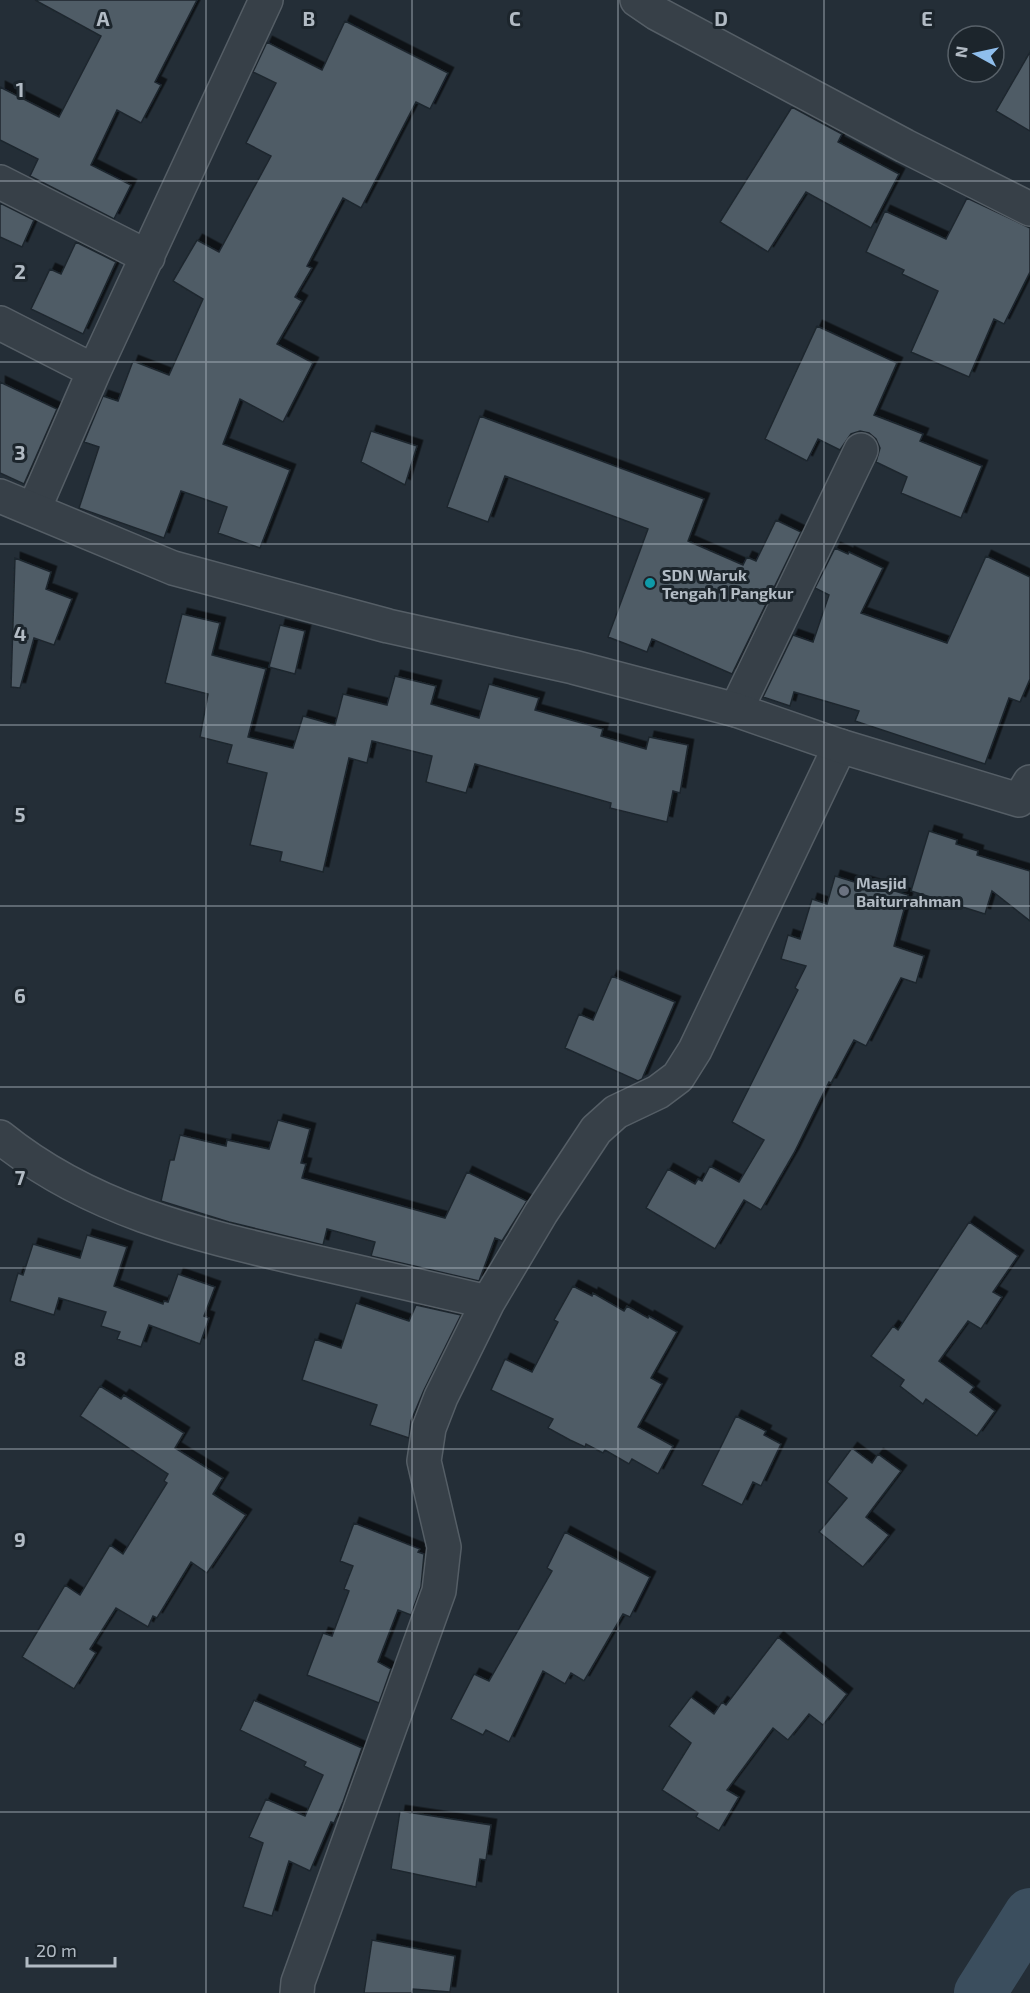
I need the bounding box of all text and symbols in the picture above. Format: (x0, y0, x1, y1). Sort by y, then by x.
text: A (96, 6, 110, 30)
text: B (303, 6, 315, 30)
text: C (509, 6, 521, 30)
text: D (714, 6, 728, 30)
text: E (921, 6, 933, 30)
north arrow (946, 24, 1006, 84)
text: N (950, 45, 971, 59)
text: 1 (16, 77, 24, 101)
text: 2 (14, 259, 26, 283)
text: 3 (14, 440, 26, 464)
place label: SDN Waruk Tengah 1 Pangkur (662, 565, 794, 602)
marker: SDN Waruk Tengah 1 Pangkur (643, 576, 657, 590)
text: 4 (14, 621, 27, 645)
text: 5 (14, 802, 26, 826)
place label: Masjid Baiturrahman (856, 873, 961, 910)
marker: Masjid Baiturrahman (837, 884, 851, 898)
text: 6 (14, 983, 26, 1007)
text: 7 (15, 1165, 26, 1189)
text: 8 (14, 1346, 26, 1370)
text: 9 (14, 1527, 26, 1551)
scale bar (27, 1930, 116, 1968)
text: 20 m (36, 1939, 77, 1961)

